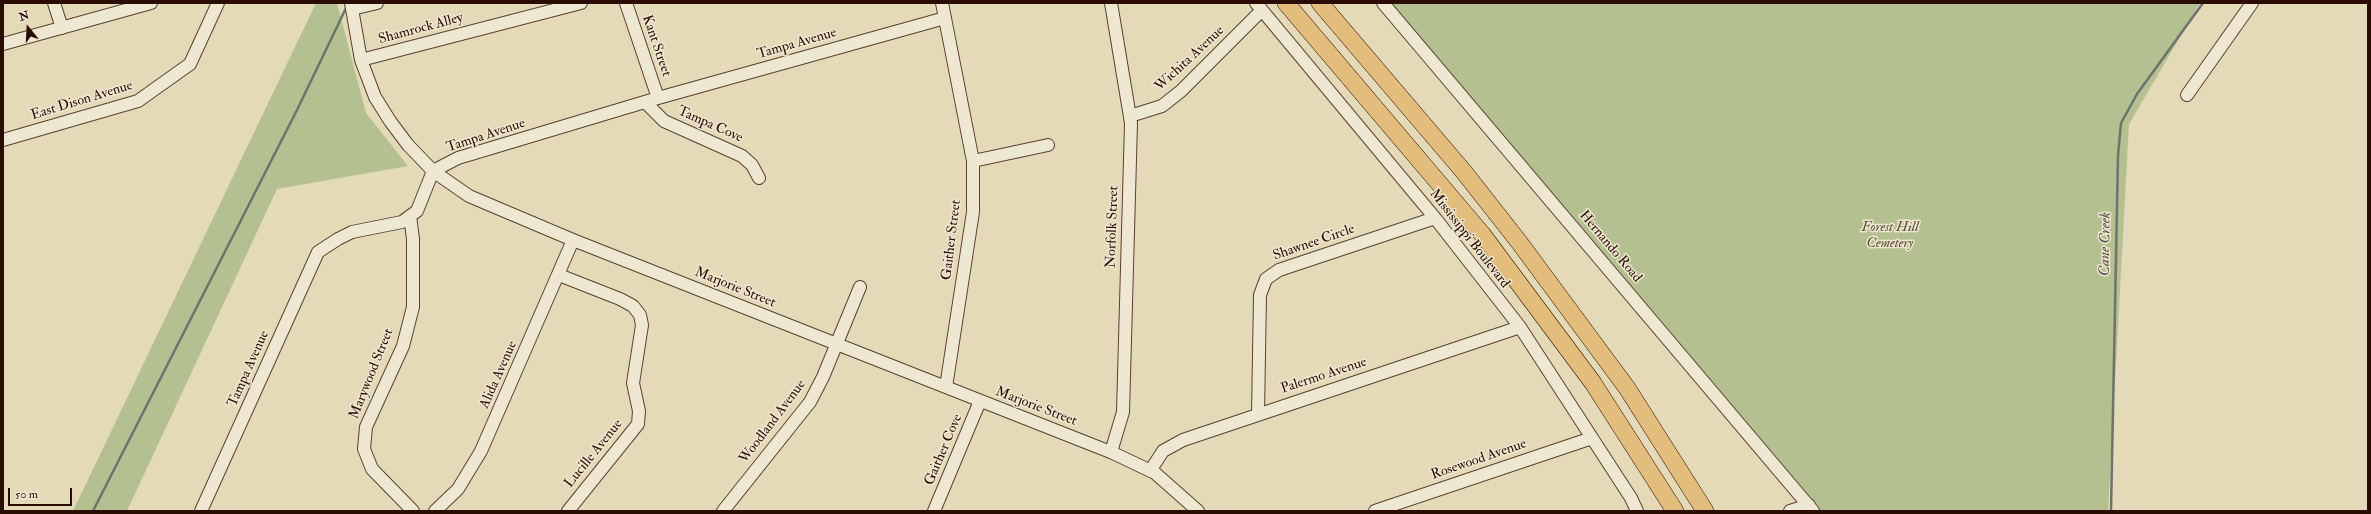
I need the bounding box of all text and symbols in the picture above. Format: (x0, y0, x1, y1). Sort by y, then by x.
north arrow (8, 8, 48, 48)
text: N (17, 8, 31, 24)
street label: Shamrock Alley (377, 10, 465, 48)
street label: Kant Street (638, 13, 674, 79)
street label: Wichita Avenue (1152, 23, 1228, 95)
street label: Tampa Avenue (755, 25, 839, 63)
street label: East Dison Avenue (29, 78, 135, 124)
street label: Tampa Cove (675, 103, 745, 147)
street label: Tampa Avenue (445, 115, 527, 157)
street label: Norfolk Street (1103, 186, 1123, 268)
street label: Mississippi Boulevard (1425, 186, 1513, 292)
street label: Gaither Street (939, 199, 965, 281)
street label: Hernando Road (1575, 208, 1645, 286)
water label: Cane Creek (2096, 212, 2116, 276)
park label: Forest Hill Cemetery (1862, 220, 1918, 252)
street label: Shawnee Circle (1271, 221, 1357, 265)
street label: Marjorie Street (692, 264, 778, 312)
street label: Marywood Street (346, 326, 398, 422)
street label: Tampa Avenue (225, 328, 273, 410)
street label: Alida Avenue (477, 339, 521, 411)
street label: Palermo Avenue (1279, 354, 1369, 398)
street label: Woodland Avenue (736, 377, 810, 467)
street label: Marjorie Street (993, 384, 1079, 430)
street label: Gaither Cove (921, 412, 967, 488)
street label: Lucille Avenue (561, 416, 627, 492)
street label: Rosewood Avenue (1429, 436, 1529, 484)
scale bar (10, 480, 74, 506)
text: 50 m (15, 487, 38, 502)

